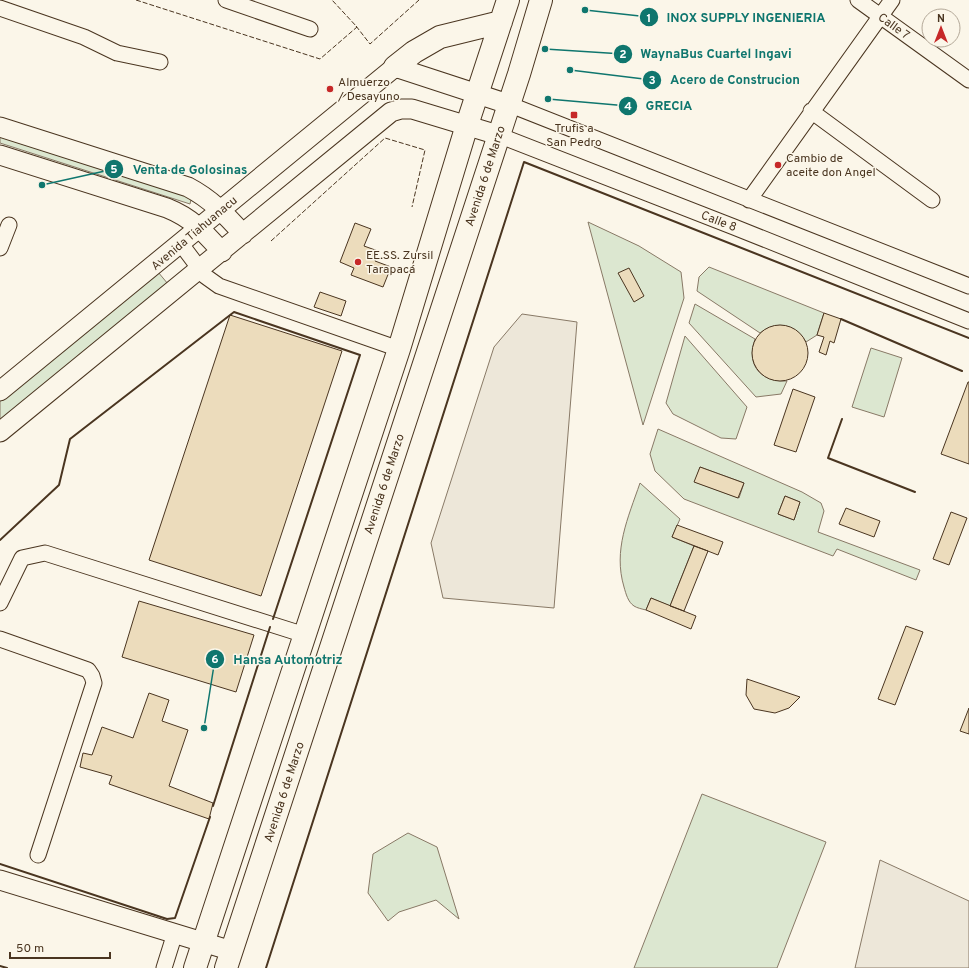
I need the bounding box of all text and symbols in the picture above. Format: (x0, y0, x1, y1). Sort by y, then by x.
callout: INOX SUPPLY INGENIERIA (639, 5, 834, 30)
north arrow (921, 8, 961, 48)
street label: Calle 7 (874, 10, 912, 44)
text: 1 (647, 11, 651, 27)
text: INOX SUPPLY INGENIERIA (666, 11, 826, 27)
text: N (937, 12, 945, 26)
callout: WaynaBus Cuartel Ingavi (613, 41, 800, 66)
text: 2 (619, 47, 627, 63)
text: WaynaBus Cuartel Ingavi (640, 47, 792, 63)
callout: Acero de Construcion (642, 67, 808, 92)
text: 3 (648, 73, 656, 89)
text: Acero de Construcion (670, 73, 800, 89)
place label: Almuerzo / Desayuno (337, 75, 400, 105)
marker: Almuerzo / Desayuno (325, 84, 335, 94)
callout: GRECIA (618, 93, 700, 118)
text: 4 (624, 99, 632, 115)
text: GRECIA (646, 99, 692, 115)
marker: Trufis a San Pedro (569, 110, 579, 120)
place label: Trufis a San Pedro (546, 121, 602, 151)
street label: Avenida 6 de Marzo (462, 124, 510, 229)
place label: Cambio de aceite don Angel (786, 151, 876, 181)
callout: Venta de Golosinas (104, 157, 255, 182)
marker: Cambio de aceite don Angel (773, 160, 783, 170)
text: 5 (110, 162, 118, 178)
text: Venta de Golosinas (133, 163, 247, 179)
street label: Avenida Tiahuanacu (148, 193, 241, 275)
street label: Calle 8 (699, 208, 739, 236)
place label: EE.SS. Zursil Tarapacá (366, 248, 433, 278)
marker: EE.SS. Zursil Tarapacá (353, 257, 363, 267)
street label: Avenida 6 de Marzo (361, 432, 409, 537)
callout: Hansa Automotriz (205, 647, 351, 672)
text: 6 (211, 652, 219, 668)
text: Hansa Automotriz (233, 653, 343, 669)
street label: Avenida 6 de Marzo (261, 740, 309, 845)
scale bar (10, 934, 110, 960)
text: 50 m (16, 941, 44, 957)

